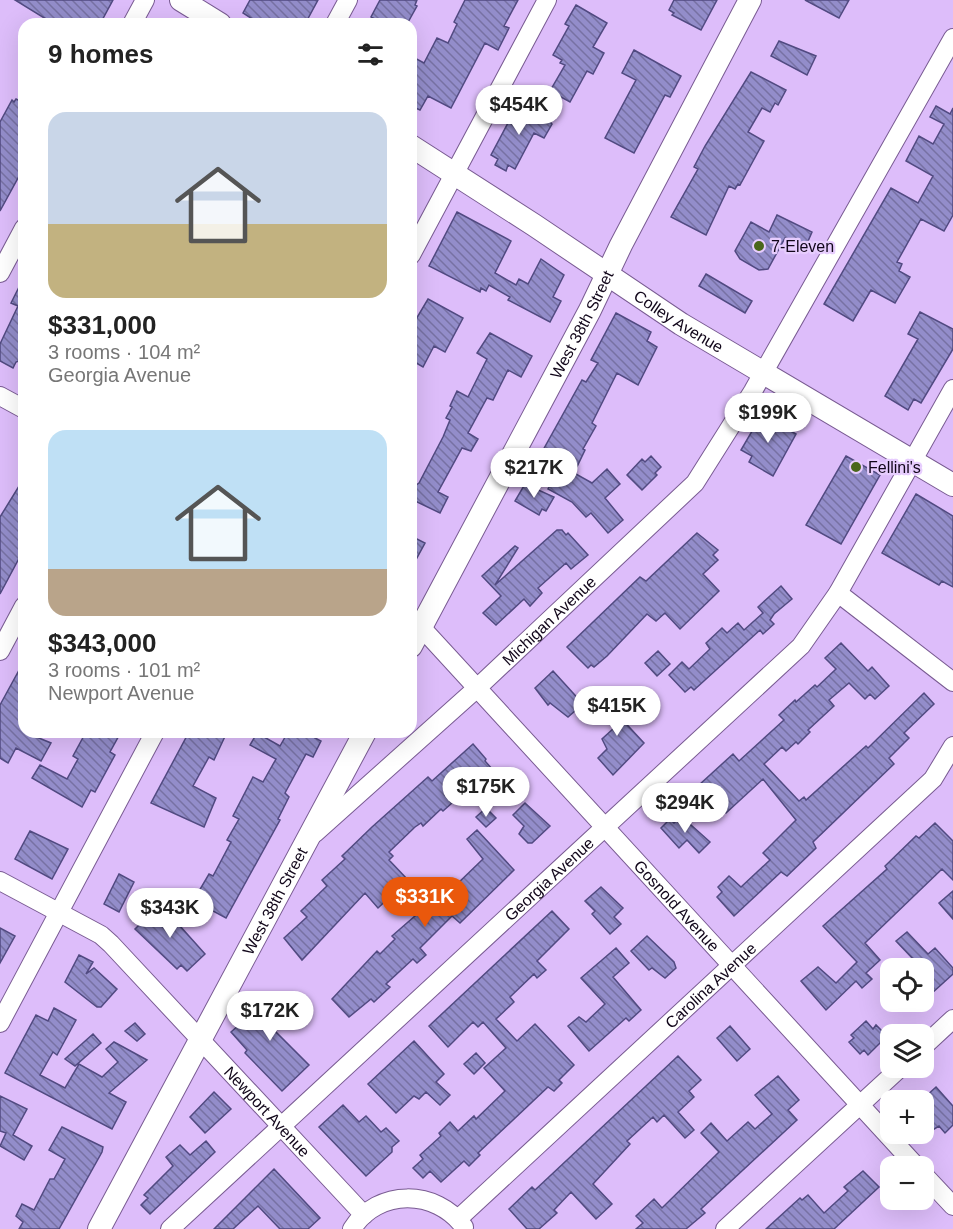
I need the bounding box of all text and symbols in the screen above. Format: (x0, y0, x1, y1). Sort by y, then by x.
icon: filters (354, 38, 387, 71)
text: 9 homes (48, 39, 154, 69)
pin: $454K (477, 85, 561, 136)
text: $454K (490, 93, 548, 115)
icon: home (164, 151, 272, 259)
place label: 7-Eleven (771, 238, 834, 255)
marker: 7-Eleven (752, 239, 766, 253)
street label: West 38th Street (547, 267, 616, 381)
street label: Colley Avenue (631, 287, 726, 356)
text: $331,000 (48, 310, 156, 340)
text: 3 rooms · 104 m² (48, 341, 200, 363)
text: Georgia Avenue (48, 364, 191, 386)
pin: $199K (726, 393, 810, 444)
text: $199K (739, 401, 797, 423)
pin: $217K (492, 448, 576, 499)
text: $217K (505, 456, 563, 478)
place label: Fellini's (868, 459, 921, 476)
marker: Fellini's (849, 460, 863, 474)
icon: home (164, 469, 272, 577)
street label: Michigan Avenue (499, 573, 599, 668)
text: $343,000 (48, 628, 156, 658)
text: 3 rooms · 101 m² (48, 659, 200, 681)
text: Newport Avenue (48, 682, 194, 704)
pin: $415K (575, 686, 659, 737)
text: $415K (588, 694, 646, 716)
pin: $175K (444, 767, 528, 818)
text: $175K (457, 775, 515, 797)
pin: $294K (643, 783, 727, 834)
text: $294K (656, 791, 714, 813)
street label: Georgia Avenue (501, 834, 597, 924)
street label: West 38th Street (239, 844, 310, 957)
street label: Gosnold Avenue (631, 857, 723, 955)
pin: $331K (383, 877, 467, 928)
text: $331K (396, 885, 454, 907)
pin: $343K (128, 888, 212, 939)
text: $343K (141, 896, 199, 918)
street label: Carolina Avenue (662, 939, 759, 1031)
map controls (880, 958, 934, 1210)
button: locate (880, 958, 934, 1012)
pin: $172K (228, 991, 312, 1042)
text: $172K (241, 999, 299, 1021)
button: layers (880, 1024, 934, 1078)
street label: Newport Avenue (221, 1063, 314, 1160)
button: + (880, 1090, 934, 1144)
button: − (880, 1156, 934, 1210)

